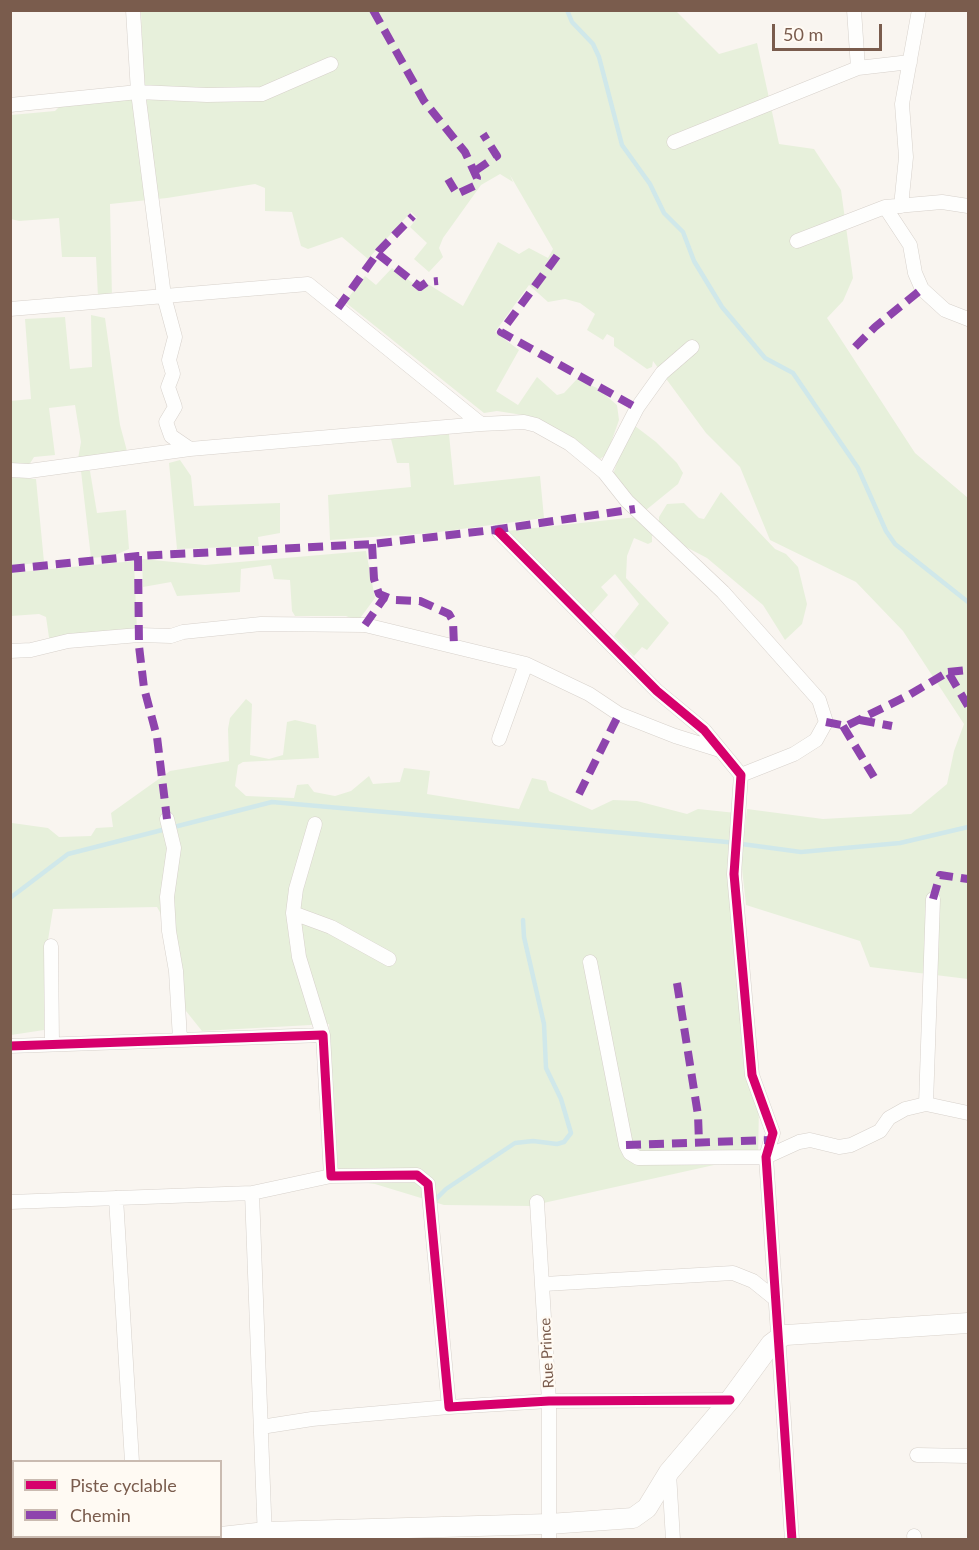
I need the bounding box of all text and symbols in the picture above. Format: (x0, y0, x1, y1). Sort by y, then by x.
scale bar (775, 12, 884, 50)
text: 50 m (783, 23, 823, 45)
street label: Rue Prince (536, 1317, 558, 1389)
legend (12, 1460, 222, 1538)
text: Piste cyclable (70, 1474, 177, 1496)
text: Chemin (70, 1504, 131, 1526)

